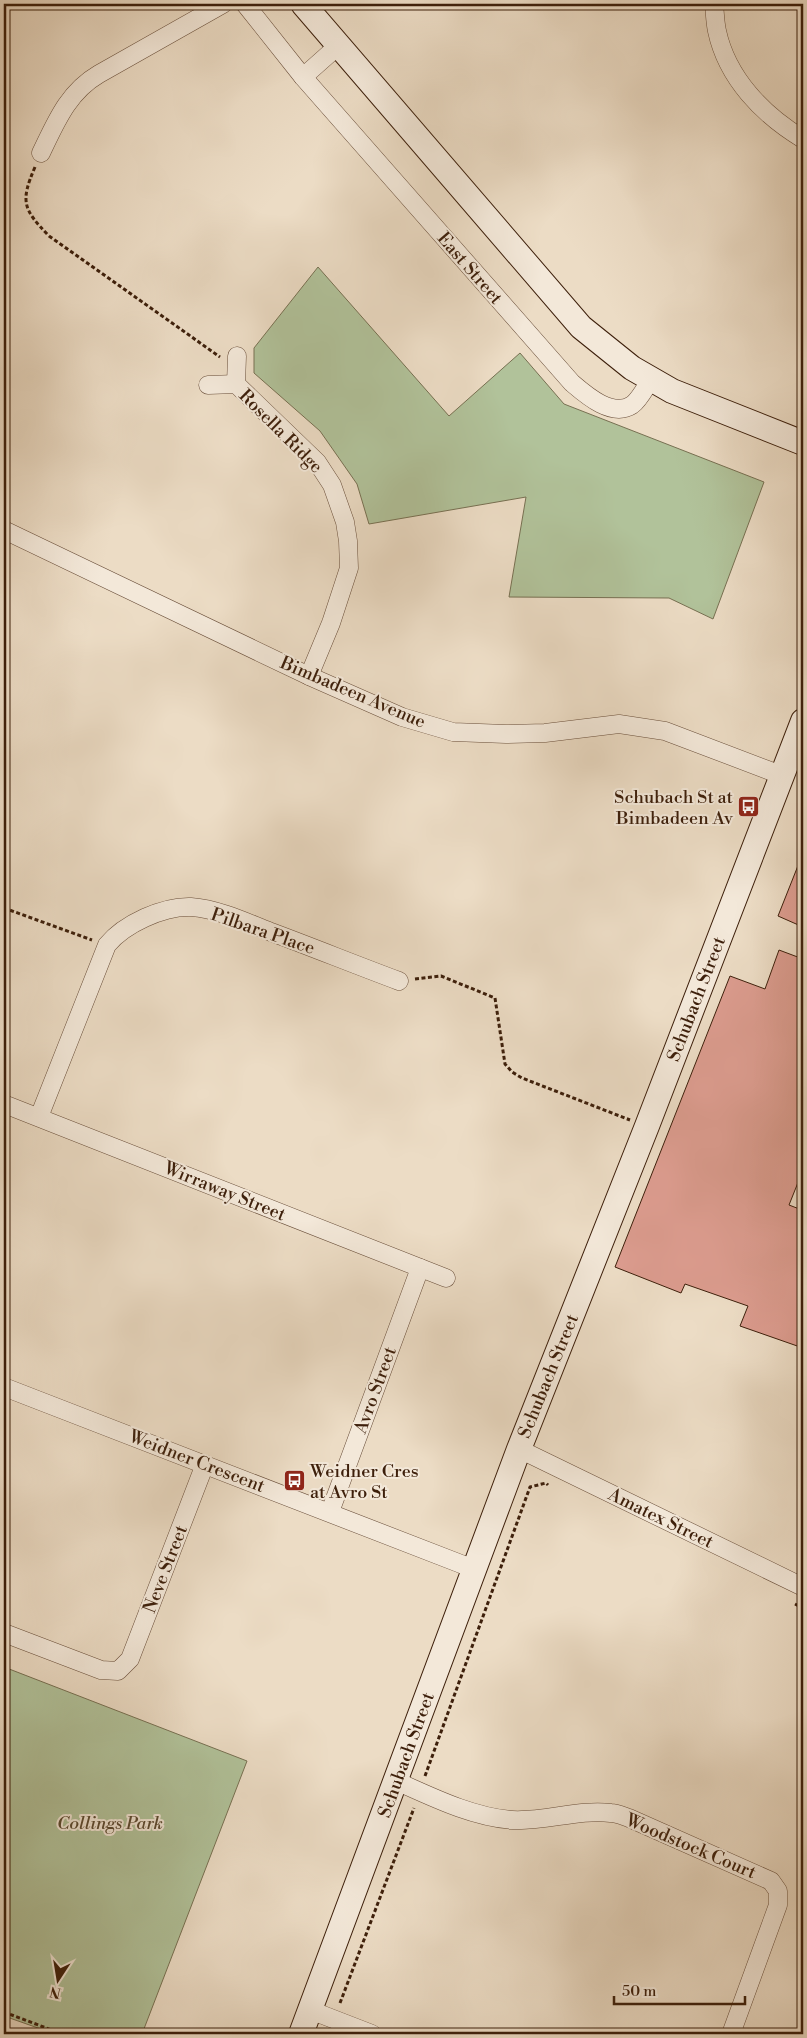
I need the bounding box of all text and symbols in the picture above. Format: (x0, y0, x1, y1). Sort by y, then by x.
street label: East Street (432, 227, 508, 310)
street label: Rosella Ridge (234, 384, 328, 478)
street label: Bimbadeen Avenue (276, 651, 429, 734)
place label: Schubach St at Bimbadeen Av (614, 786, 734, 830)
bus stop icon: Schubach St at Bimbadeen Av (737, 795, 761, 819)
street label: Pilbara Place (208, 903, 318, 960)
street label: Schubach Street (662, 933, 731, 1065)
street label: Wirraway Street (160, 1156, 290, 1227)
street label: Schubach Street (513, 1310, 584, 1442)
street label: Avro Street (349, 1343, 402, 1438)
street label: Weidner Crescent (125, 1425, 269, 1498)
place label: Weidner Cres at Avro St (309, 1460, 419, 1504)
bus stop icon: Weidner Cres at Avro St (282, 1469, 306, 1493)
street label: Amatex Street (604, 1483, 718, 1554)
street label: Neve Street (138, 1521, 193, 1617)
street label: Schubach Street (373, 1689, 440, 1821)
street label: Woodstock Court (621, 1808, 760, 1885)
park label: Collings Park (57, 1812, 163, 1835)
north arrow (32, 1956, 82, 2006)
scale bar (614, 1973, 746, 2005)
text: N (48, 1982, 63, 2002)
text: 50 m (622, 1982, 656, 2001)

